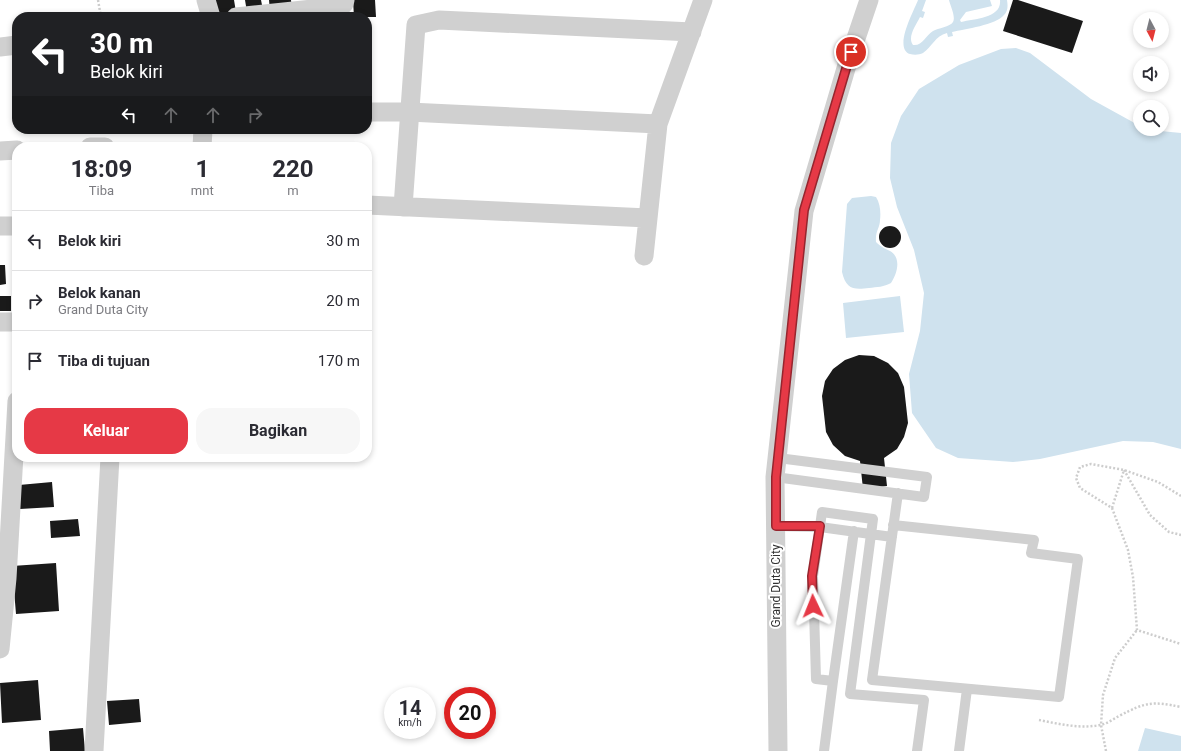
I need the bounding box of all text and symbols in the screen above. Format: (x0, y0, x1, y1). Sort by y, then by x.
north arrow (1133, 12, 1169, 48)
map controls (1133, 12, 1169, 136)
text: 30 m (90, 27, 153, 60)
icon: left (24, 28, 76, 80)
pin (834, 35, 868, 69)
icon: arrive (840, 41, 862, 63)
button: sound (1133, 56, 1169, 92)
text: Belok kiri (90, 61, 163, 82)
button: search (1133, 100, 1169, 136)
icon: left (118, 104, 140, 126)
icon: ahead (160, 104, 182, 126)
icon: ahead (202, 104, 224, 126)
icon: right (244, 104, 266, 126)
text: 18:09 (71, 155, 132, 183)
text: 1 (195, 155, 209, 183)
text: 220 (272, 155, 314, 183)
text: Tiba (89, 183, 114, 198)
text: mnt (191, 183, 214, 198)
text: m (287, 183, 299, 198)
icon: left (24, 230, 46, 252)
text: Belok kiri (58, 232, 121, 250)
text: 30 m (326, 232, 360, 250)
text: Belok kanan (58, 284, 141, 302)
icon: right (24, 290, 46, 312)
text: 20 m (326, 292, 360, 310)
text: Grand Duta City (58, 302, 148, 317)
icon: arrive (24, 350, 46, 372)
text: Tiba di tujuan (58, 352, 150, 370)
text: 170 m (318, 352, 360, 370)
button: Keluar (24, 408, 188, 454)
button: Bagikan (196, 408, 360, 454)
street label: Grand Duta City (769, 544, 783, 628)
position arrow (792, 585, 834, 627)
speed limit sign: 20 (444, 687, 496, 739)
text: 14 (399, 696, 421, 720)
text: km/h (398, 717, 422, 728)

